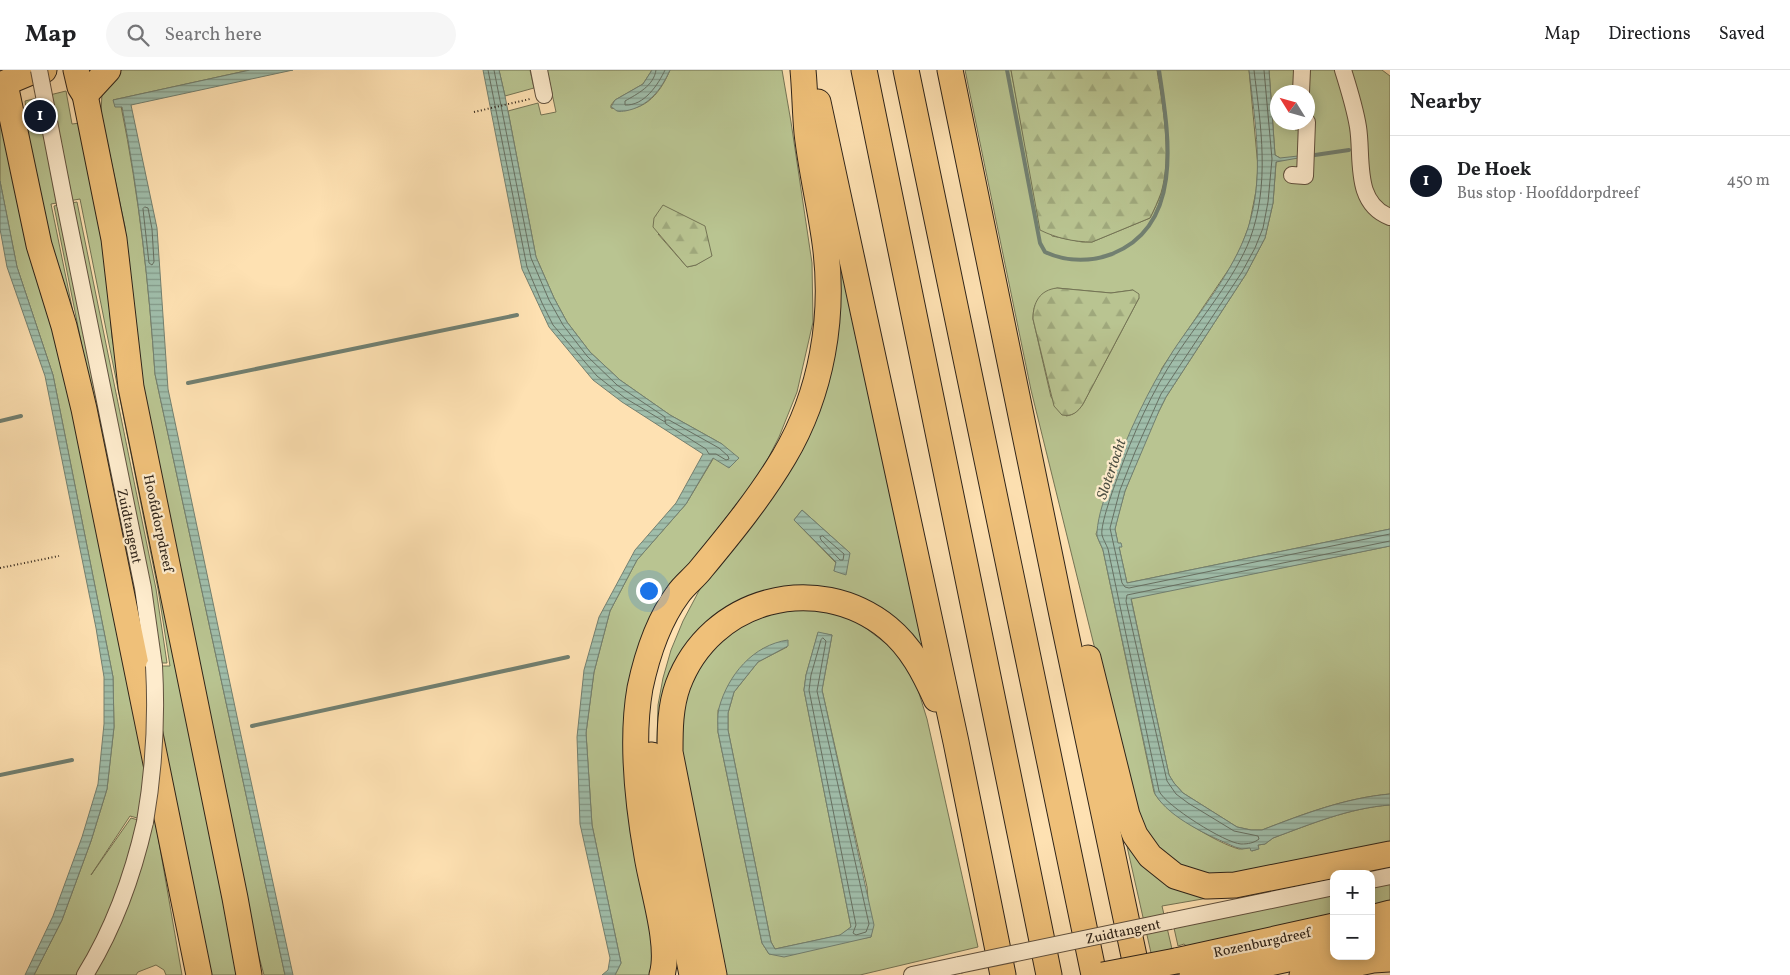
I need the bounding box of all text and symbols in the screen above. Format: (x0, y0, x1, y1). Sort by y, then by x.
search box (106, 12, 456, 57)
text: Map (25, 18, 76, 52)
icon: search (124, 21, 152, 49)
text: Search here (164, 22, 262, 48)
text: Map (1544, 22, 1580, 47)
text: Directions (1608, 22, 1691, 47)
text: Saved (1719, 22, 1765, 47)
north arrow (1270, 85, 1315, 130)
text: Nearby (1410, 88, 1481, 117)
pin: 1 (24, 97, 56, 135)
text: De Hoek (1457, 157, 1531, 183)
text: 1 (1423, 170, 1429, 192)
text: 450 m (1727, 170, 1770, 192)
text: Bus stop · Hoofddorpdreef (1457, 183, 1639, 205)
water label: Slotertocht (1092, 435, 1133, 503)
street label: Hoofddorpdreef (138, 473, 177, 575)
street label: Zuidtangent (111, 487, 146, 566)
your location (636, 578, 662, 604)
map controls (1330, 870, 1375, 960)
button: + (1330, 870, 1375, 915)
street label: Zuidtangent (1084, 915, 1163, 950)
button: − (1330, 915, 1375, 960)
street label: Rozenburgdreef (1212, 924, 1314, 963)

